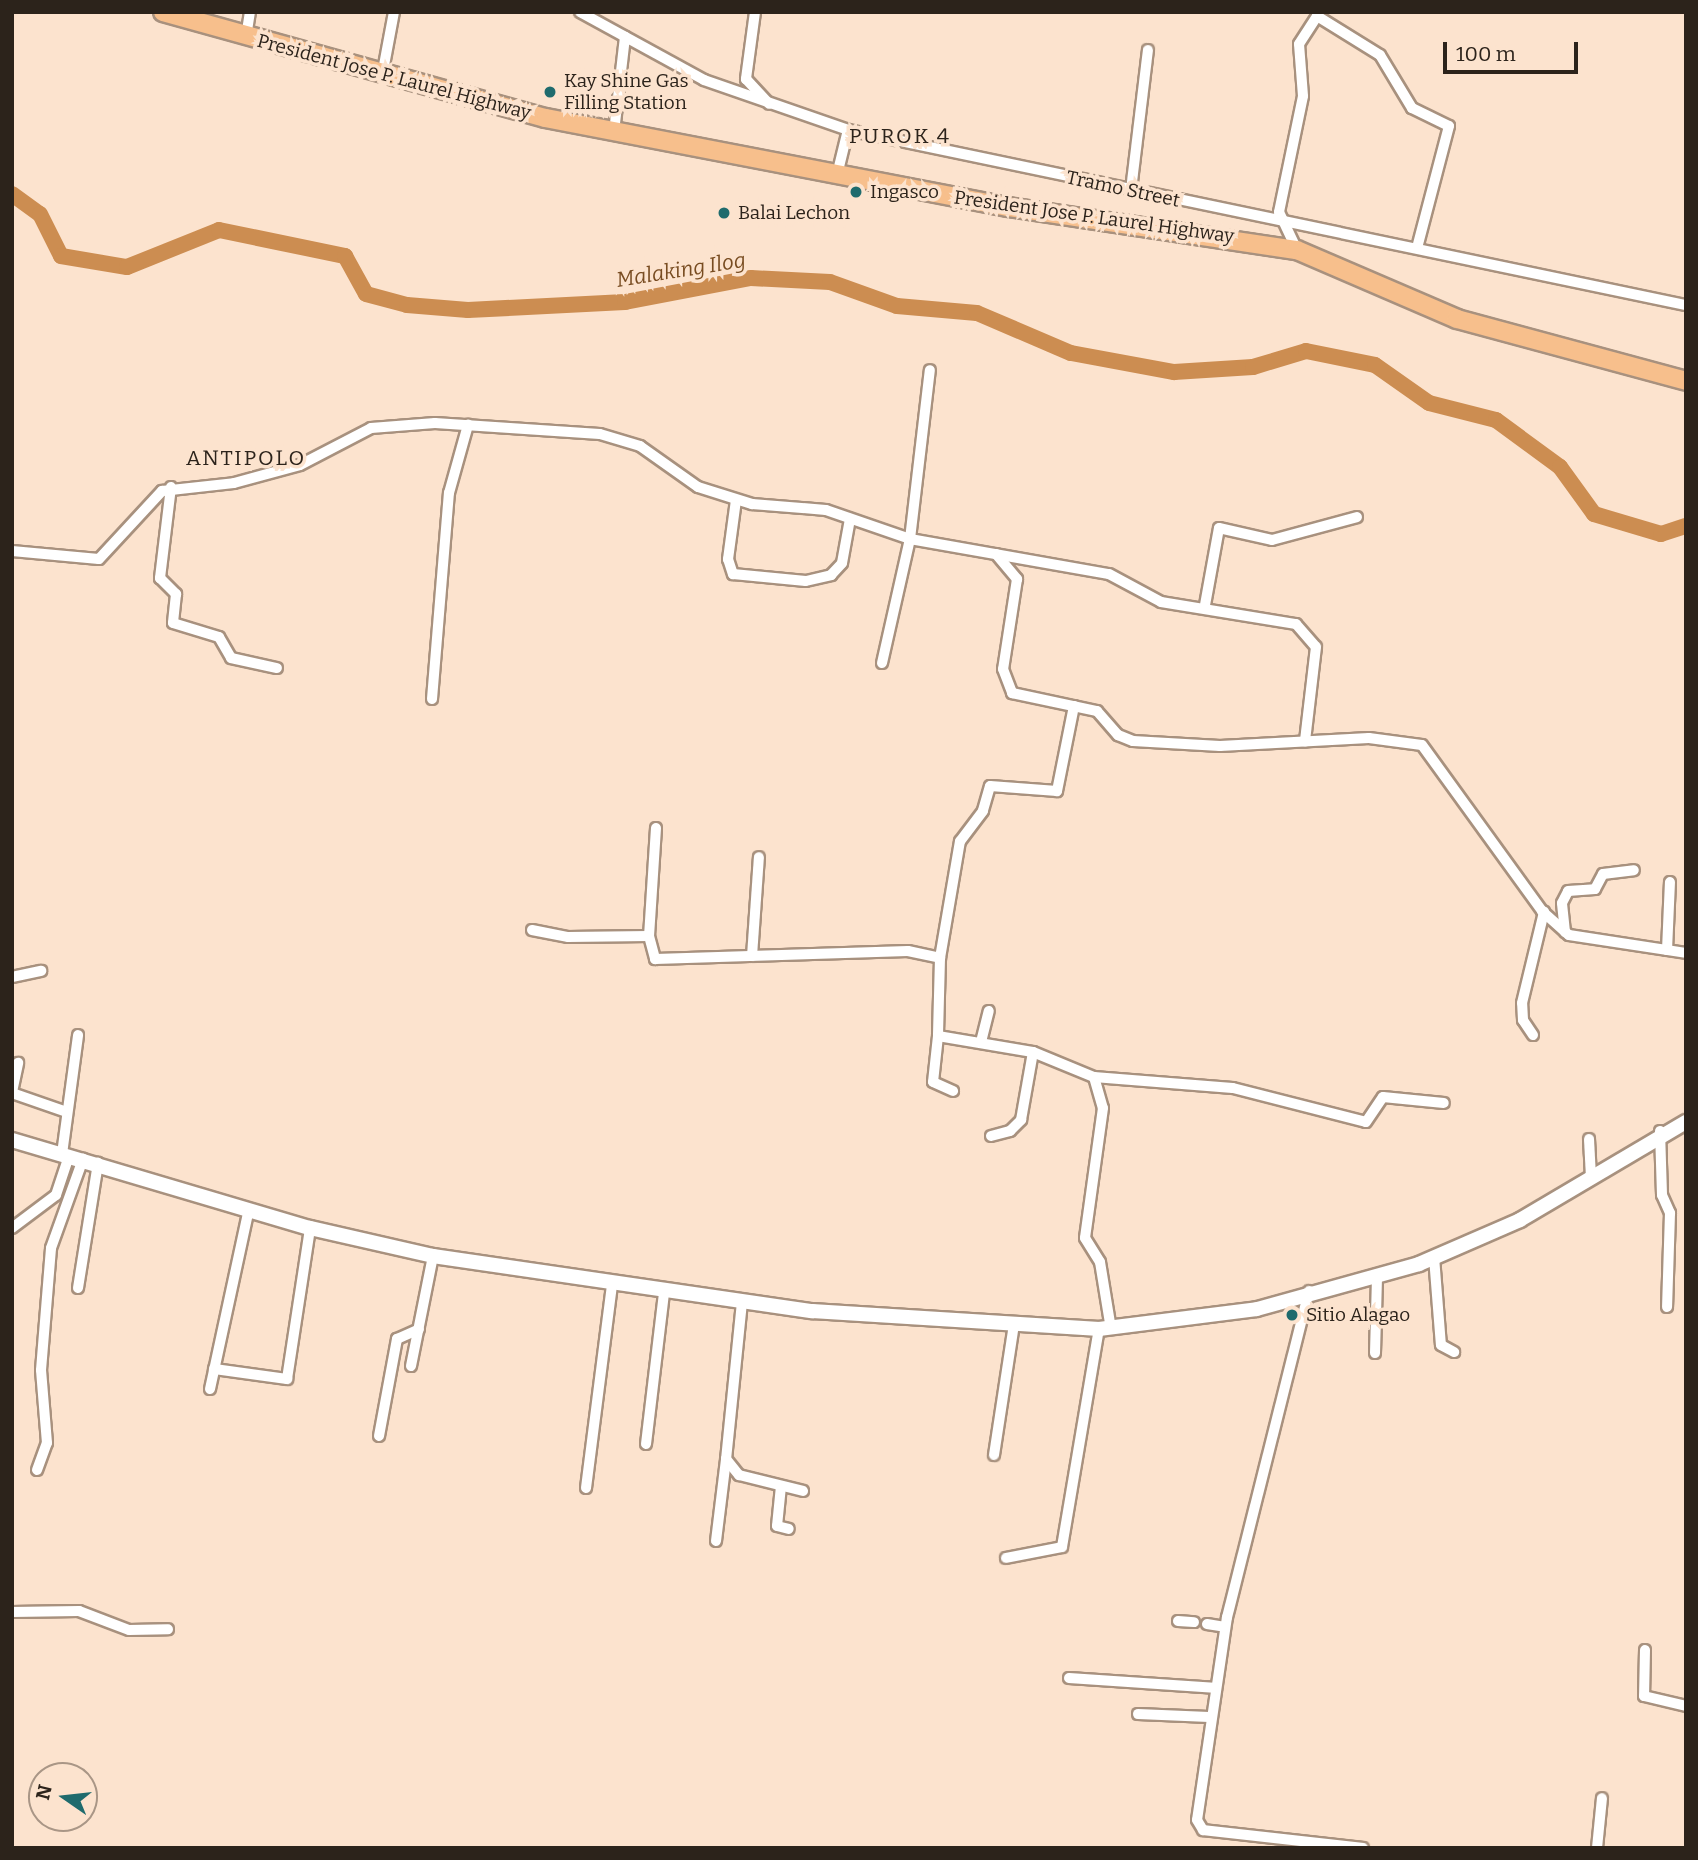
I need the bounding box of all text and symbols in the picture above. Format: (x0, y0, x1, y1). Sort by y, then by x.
scale bar (1446, 28, 1581, 72)
street label: President Jose P. Laurel Highway (255, 29, 533, 125)
text: 100 m (1456, 41, 1516, 67)
place label: Kay Shine Gas Filling Station (564, 70, 689, 114)
marker: Kay Shine Gas Filling Station (542, 84, 558, 100)
district label: PUROK 4 (850, 123, 950, 149)
street label: Tramo Street (1064, 166, 1182, 212)
place label: Ingasco (870, 181, 939, 203)
marker: Ingasco (848, 184, 864, 200)
street label: President Jose P. Laurel Highway (952, 186, 1236, 248)
place label: Balai Lechon (738, 202, 850, 224)
marker: Balai Lechon (716, 205, 732, 221)
water label: Malaking Ilog (615, 247, 747, 293)
district label: ANTIPOLO (187, 445, 305, 471)
place label: Sitio Alagao (1306, 1304, 1410, 1326)
marker: Sitio Alagao (1284, 1307, 1300, 1323)
north arrow (28, 1762, 98, 1832)
text: N (31, 1782, 57, 1802)

